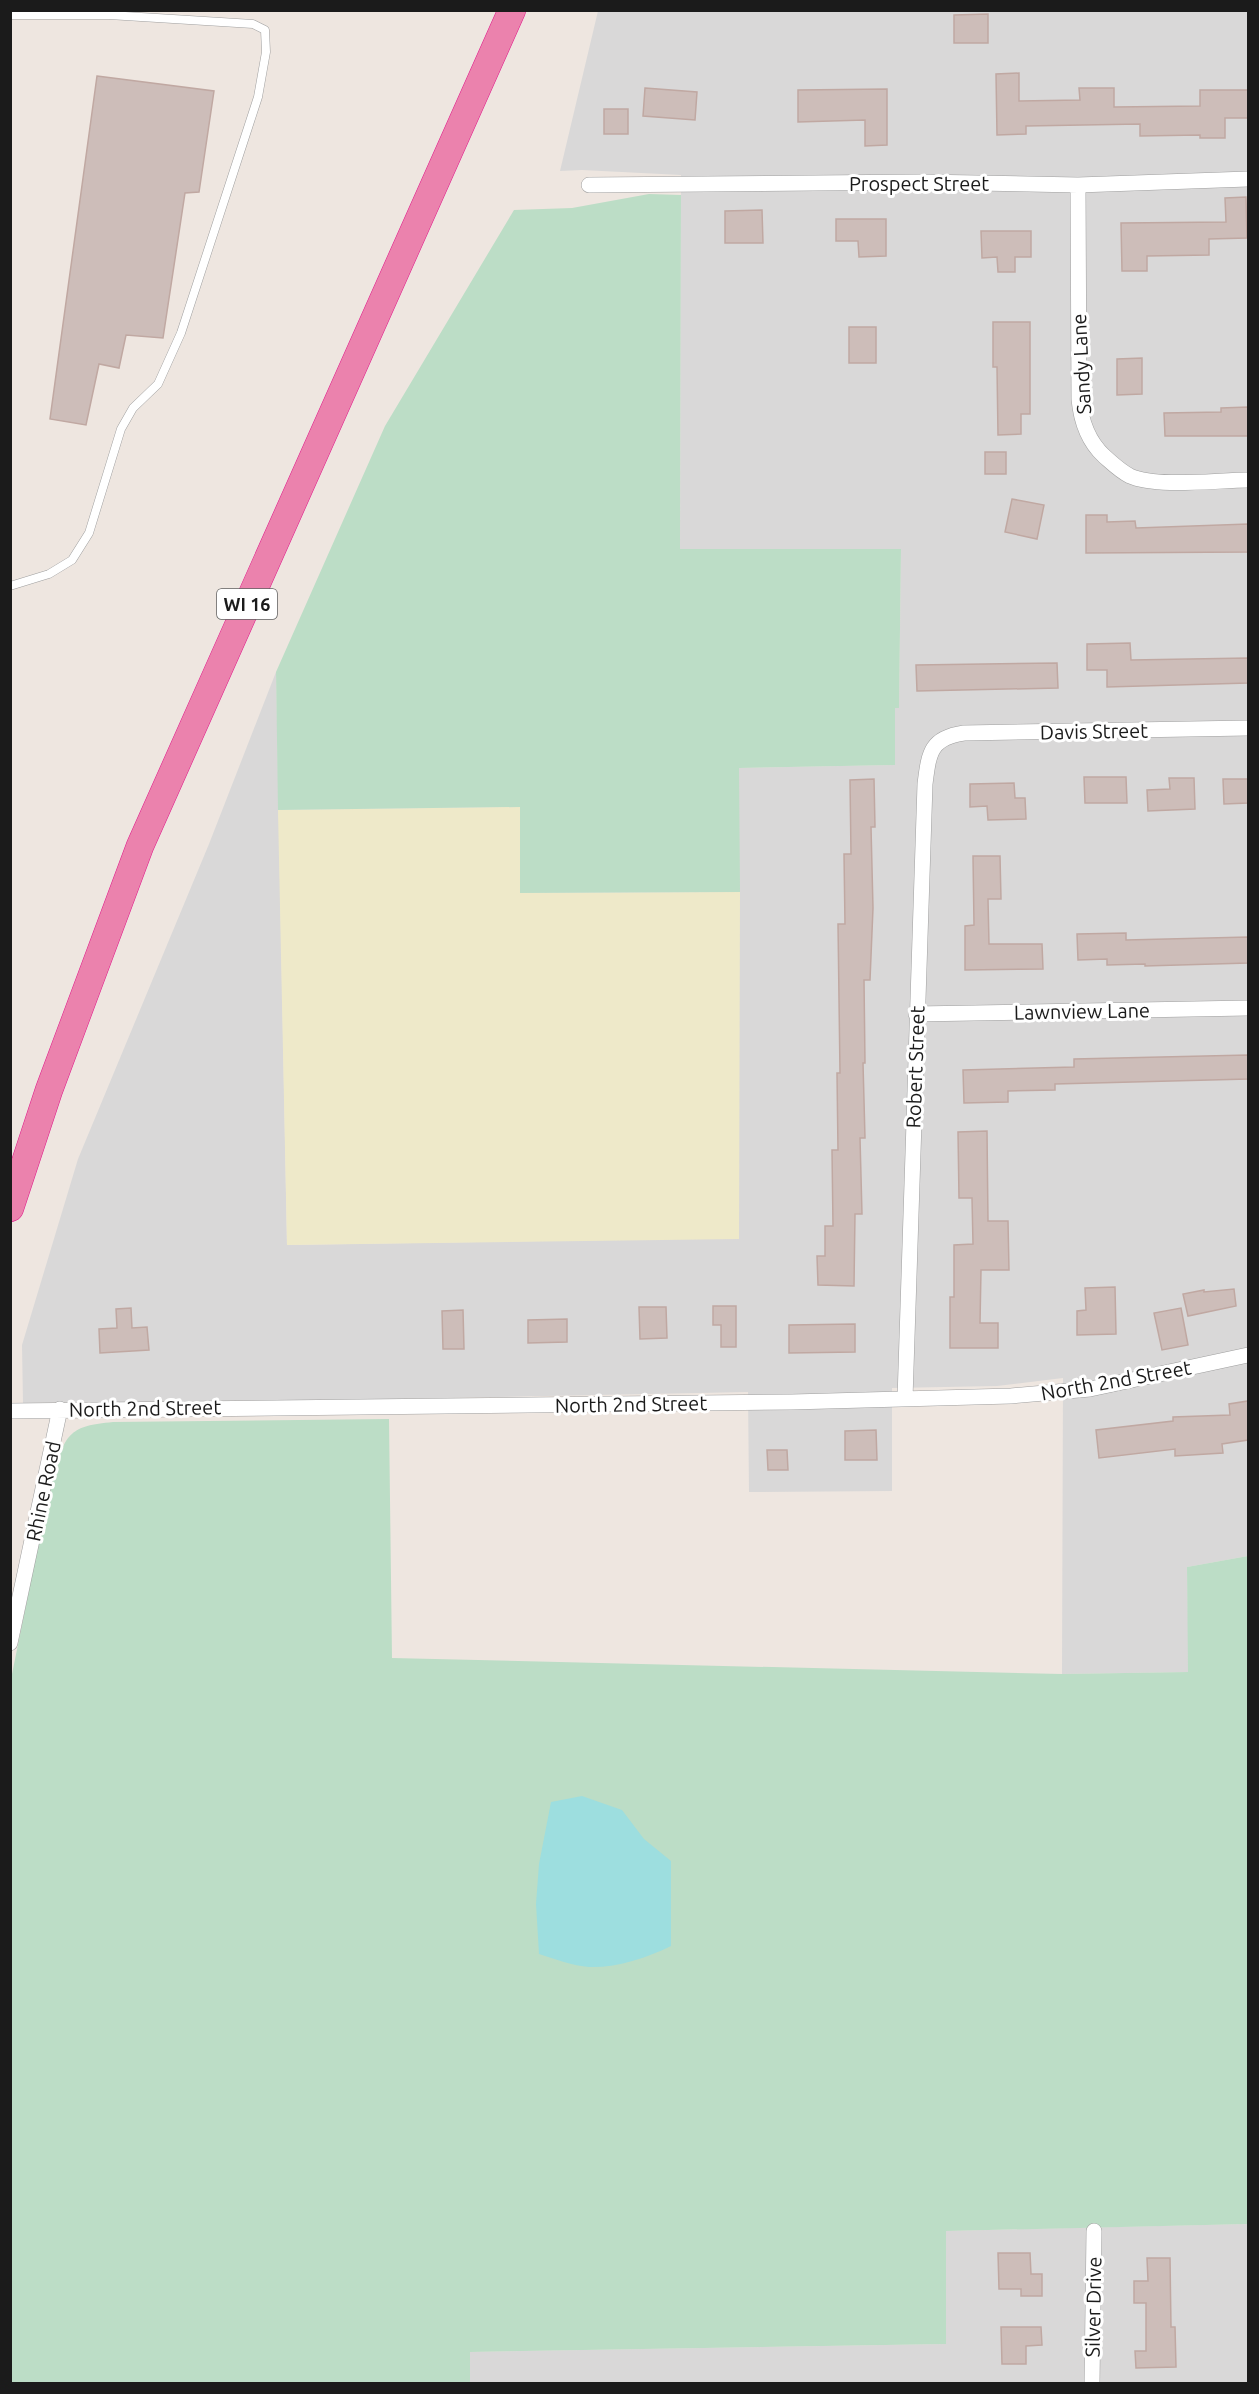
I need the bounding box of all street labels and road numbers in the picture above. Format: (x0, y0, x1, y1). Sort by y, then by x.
street label: Prospect Street (849, 172, 989, 195)
street label: Sandy Lane (1067, 313, 1095, 415)
road number: WI 16 (217, 589, 277, 619)
street label: Davis Street (1040, 719, 1148, 743)
street label: Lawnview Lane (1014, 998, 1150, 1024)
street label: Robert Street (901, 1005, 929, 1129)
street label: North 2nd Street (1039, 1355, 1193, 1405)
street label: North 2nd Street (555, 1391, 707, 1417)
street label: North 2nd Street (69, 1395, 221, 1421)
street label: Rhine Road (21, 1439, 65, 1543)
street label: Silver Drive (1081, 2256, 1105, 2358)

